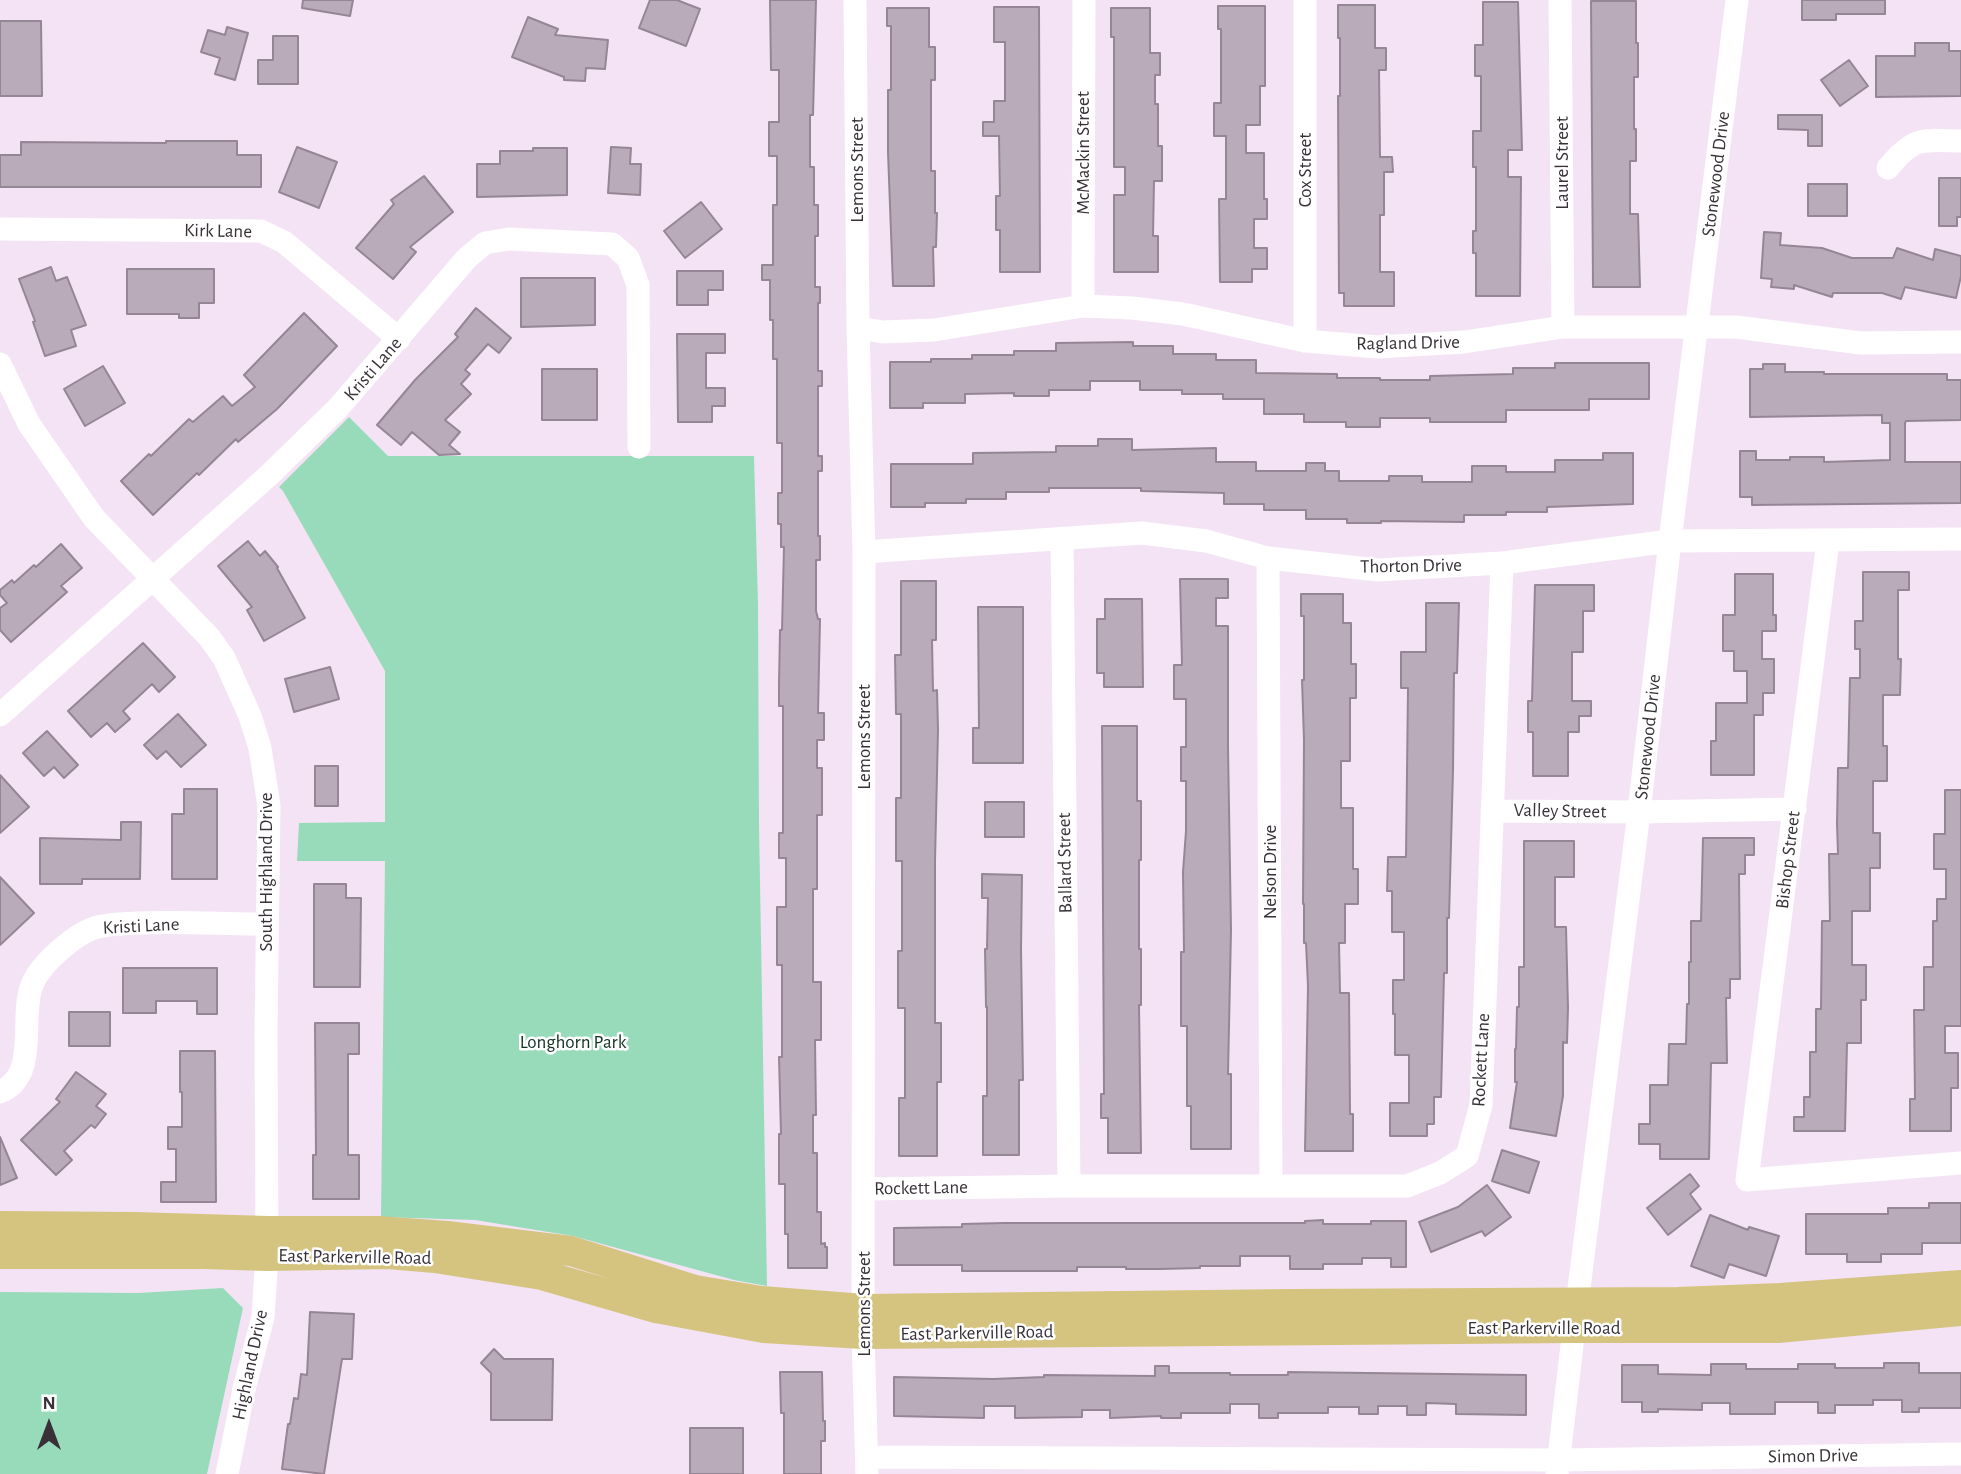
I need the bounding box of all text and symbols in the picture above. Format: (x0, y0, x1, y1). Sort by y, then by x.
street label: McMackin Street (1072, 91, 1094, 215)
street label: Stonewood Drive (1697, 110, 1735, 238)
street label: Laurel Street (1551, 116, 1573, 210)
street label: Lemons Street (846, 117, 868, 223)
street label: Cox Street (1294, 133, 1316, 207)
street label: Kirk Lane (184, 219, 252, 243)
street label: Ragland Drive (1356, 331, 1460, 355)
street label: Kristi Lane (339, 333, 407, 405)
street label: Thorton Drive (1360, 554, 1462, 578)
street label: Stonewood Drive (1630, 673, 1666, 801)
street label: Lemons Street (853, 684, 875, 790)
street label: South Highland Drive (255, 793, 277, 951)
street label: Valley Street (1514, 799, 1606, 823)
street label: Bishop Street (1771, 810, 1805, 910)
street label: Ballard Street (1053, 812, 1077, 914)
street label: Nelson Drive (1259, 825, 1281, 919)
street label: Kristi Lane (102, 913, 180, 939)
street label: Rockett Lane (1467, 1012, 1495, 1108)
park label: Longhorn Park (520, 1031, 626, 1053)
street label: Rockett Lane (874, 1176, 968, 1200)
street label: East Parkerville Road (278, 1244, 432, 1270)
street label: Lemons Street (853, 1251, 875, 1357)
street label: Highland Drive (227, 1308, 273, 1422)
street label: East Parkerville Road (1467, 1317, 1621, 1339)
street label: East Parkerville Road (900, 1320, 1054, 1346)
north arrow (14, 1390, 84, 1460)
text: N (42, 1394, 56, 1413)
street label: Simon Drive (1768, 1444, 1858, 1468)

